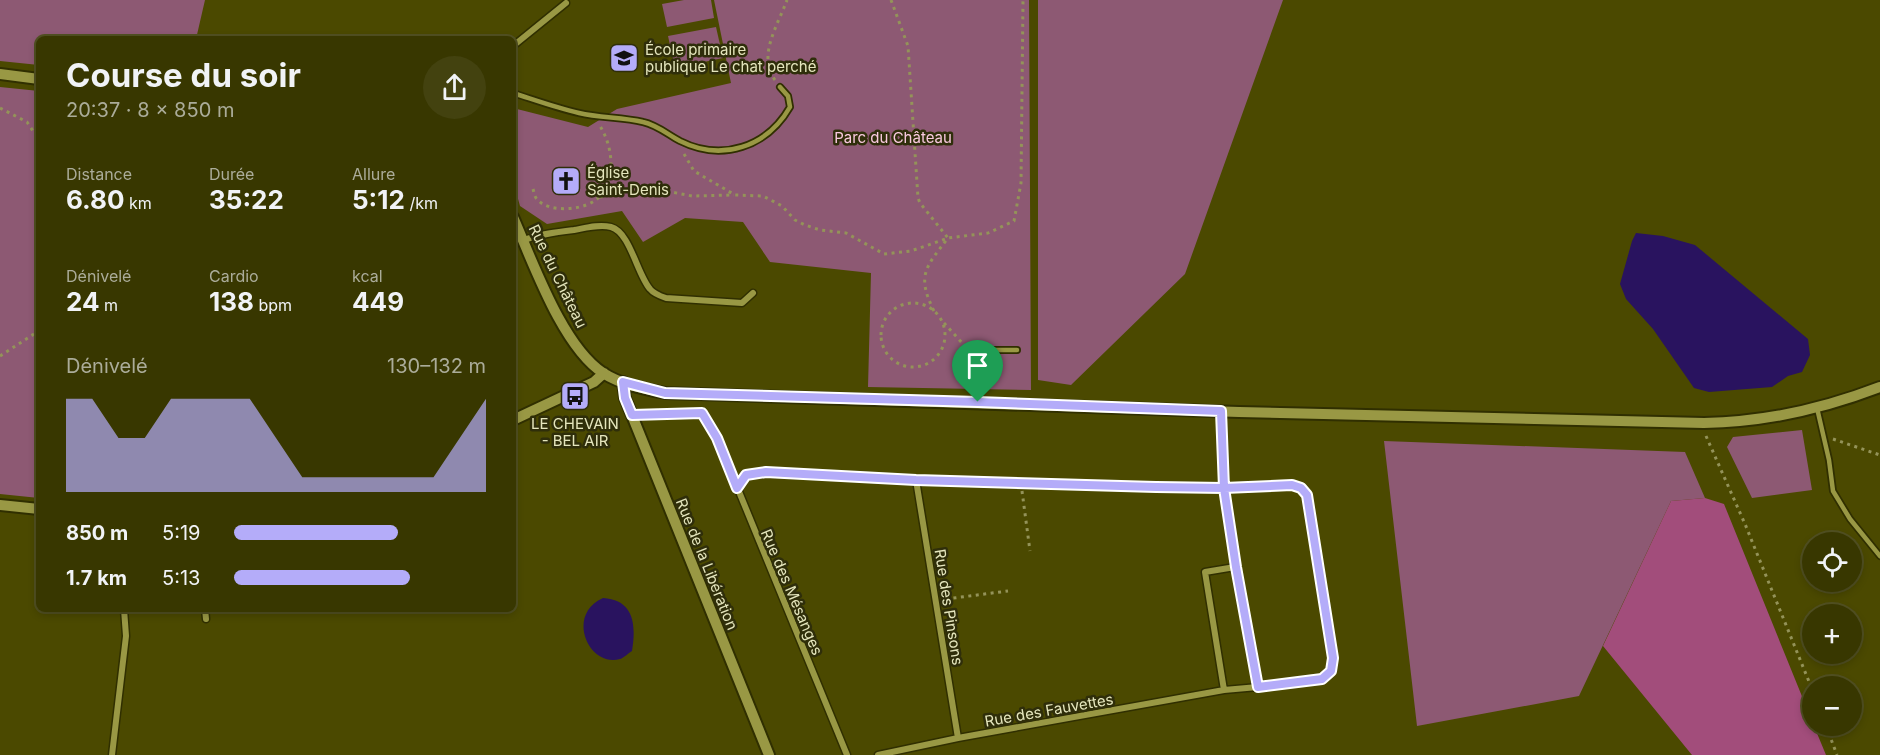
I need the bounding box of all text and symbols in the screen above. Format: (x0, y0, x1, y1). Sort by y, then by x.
place label: École primaire publique Le chat perché (645, 40, 816, 76)
school or university icon: École primaire publique Le chat perché (608, 42, 640, 74)
text: Course du soir (66, 55, 301, 95)
button: share (423, 56, 486, 119)
text: 20:37 · 8 × 850 m (66, 98, 234, 122)
park label: Parc du Château (834, 128, 952, 147)
place label: Église Saint-Denis (587, 163, 669, 199)
text: Distance (66, 164, 132, 184)
text: Durée (209, 164, 254, 184)
text: Allure (352, 164, 395, 184)
church icon: Église Saint-Denis (550, 165, 582, 197)
text: 6.80 (66, 184, 125, 215)
text: 35:22 (209, 184, 284, 215)
text: 5:12 (352, 184, 405, 215)
text: km (125, 193, 152, 213)
text: /km (405, 193, 438, 213)
street label: Rue du Château (525, 221, 591, 331)
text: Dénivelé (66, 266, 131, 286)
text: Cardio (209, 266, 259, 286)
text: kcal (352, 266, 383, 286)
text: 24 (66, 286, 100, 317)
text: 138 (209, 286, 254, 317)
text: 449 (352, 286, 404, 317)
text: m (100, 295, 118, 315)
text: bpm (254, 295, 292, 315)
pin (952, 340, 1003, 402)
icon: arrive (961, 349, 994, 382)
text: Dénivelé (66, 354, 148, 378)
text: 130–132 m (387, 354, 486, 378)
bus stop icon: LE CHEVAIN - BEL AIR (559, 380, 591, 412)
place label: LE CHEVAIN - BEL AIR (531, 414, 619, 450)
street label: Rue de la Libération (672, 495, 742, 633)
text: 850 m (66, 521, 128, 545)
text: 5:19 (162, 521, 200, 545)
street label: Rue des Mésanges (757, 526, 827, 658)
map controls (1802, 532, 1862, 736)
button: locate (1802, 532, 1862, 592)
street label: Rue des Pinsons (930, 548, 968, 667)
text: 1.7 km (66, 566, 127, 590)
text: 5:13 (162, 566, 200, 590)
button: + (1802, 604, 1862, 664)
button: − (1802, 676, 1862, 736)
street label: Rue des Fauvettes (983, 689, 1115, 731)

